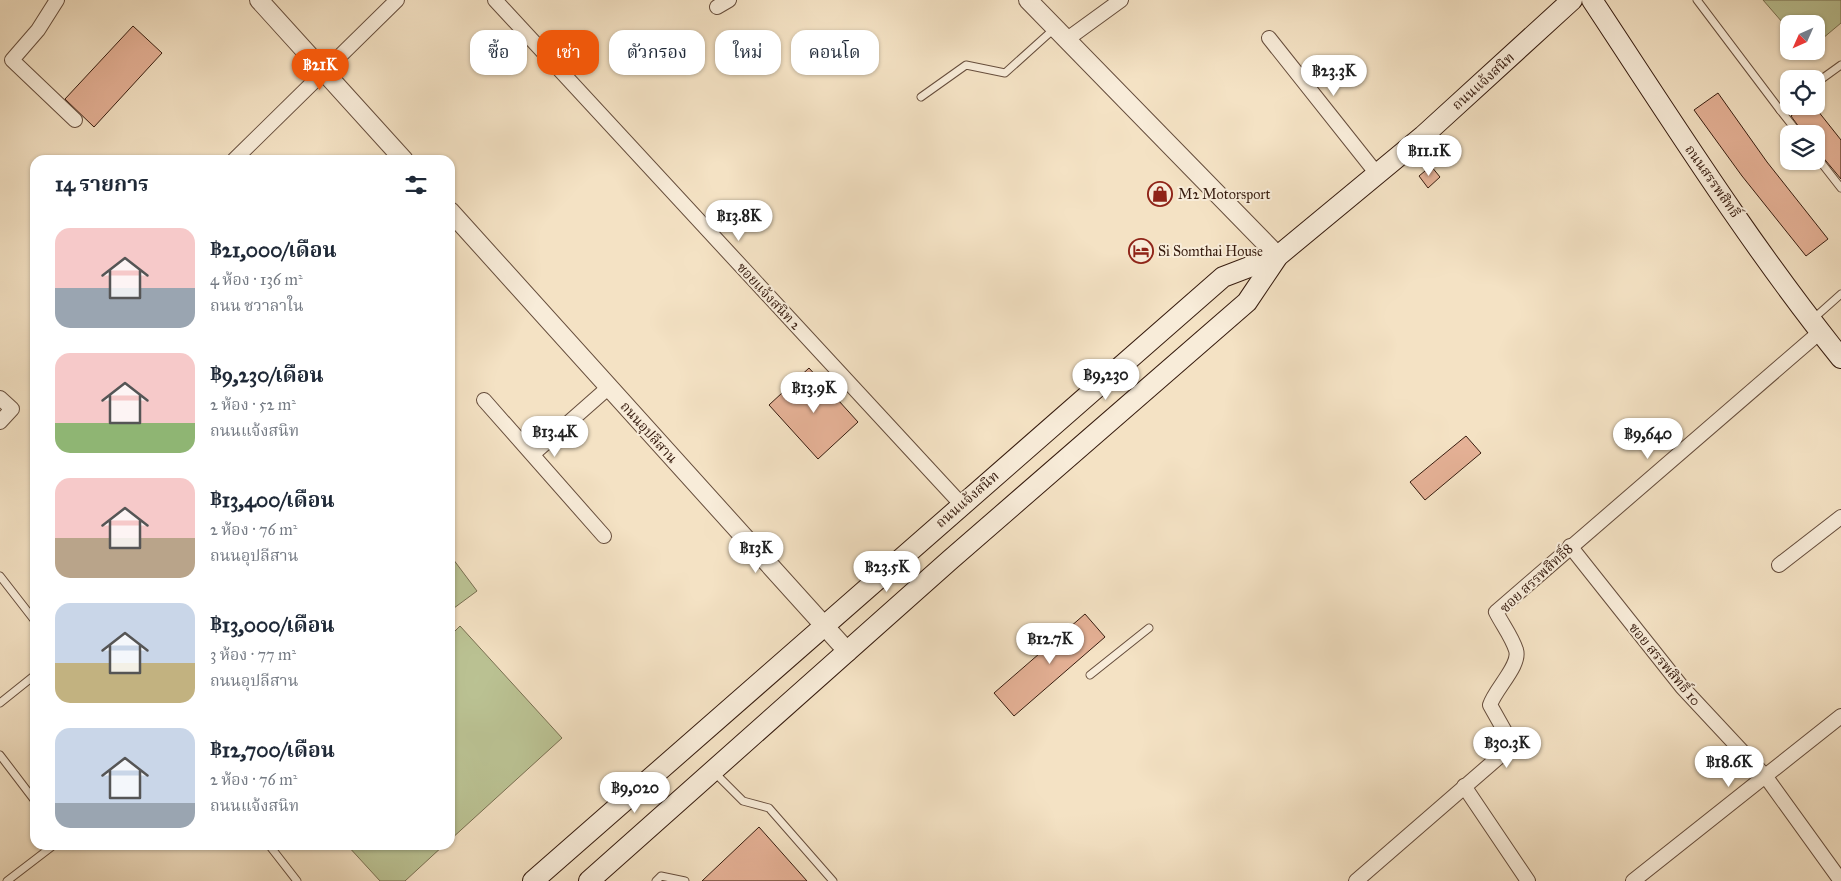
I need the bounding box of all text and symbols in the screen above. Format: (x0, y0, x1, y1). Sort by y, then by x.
north arrow (1780, 15, 1825, 60)
map controls (1780, 15, 1825, 170)
chip: ซื้อ (470, 30, 527, 75)
chip: เช่า (537, 30, 599, 75)
chip: ตัวกรอง (609, 30, 705, 75)
chip: ใหม่ (715, 30, 781, 75)
chip: คอนโด (791, 30, 879, 75)
pin: ฿21K (290, 48, 350, 91)
street label: ถนนแจ้งสนิท (1449, 49, 1518, 114)
pin: ฿23.3K (1293, 54, 1375, 97)
text: ฿21K (303, 55, 337, 74)
text: ฿23.3K (1312, 61, 1356, 80)
button: locate (1780, 70, 1825, 115)
button: layers (1780, 125, 1825, 170)
pin: ฿11.1K (1388, 134, 1470, 177)
street label: ถนนสรรพสิทธิ์ (1681, 140, 1746, 222)
text: ฿11.1K (1408, 141, 1450, 160)
text: 14 รายการ (55, 171, 149, 197)
icon: filters (402, 171, 430, 199)
shop icon: M2 Motorsport (1147, 181, 1173, 207)
place label: M2 Motorsport (1178, 186, 1271, 203)
pin: ฿13.8K (698, 200, 780, 242)
text: ฿13.8K (717, 206, 761, 225)
text: ฿21,000/เดือน (210, 237, 337, 263)
hotel icon: Si Somthai House (1128, 238, 1154, 264)
place label: Si Somthai House (1158, 243, 1263, 260)
icon: home (95, 248, 155, 308)
street label: ซอยแจ้งสนิท 2 (733, 259, 804, 334)
text: 4 ห้อง · 136 m² (210, 270, 303, 289)
text: ถนน ชวาลาใน (210, 296, 304, 315)
pin: ฿9,230 (1065, 358, 1147, 401)
text: ฿9,230/เดือน (210, 362, 324, 388)
text: ฿9,230 (1083, 365, 1129, 384)
pin: ฿13.9K (773, 372, 855, 414)
icon: home (95, 373, 155, 433)
text: ฿13.9K (792, 378, 836, 397)
text: 2 ห้อง · 52 m² (210, 395, 296, 414)
street label: ถนนอุปลีสาน (616, 398, 681, 467)
pin: ฿13.4K (514, 416, 596, 458)
pin: ฿9,640 (1607, 418, 1689, 460)
text: ถนนแจ้งสนิท (210, 421, 299, 440)
text: ฿13.4K (532, 422, 578, 441)
text: ฿9,640 (1624, 424, 1672, 443)
street label: ถนนแจ้งสนิท (932, 467, 1002, 531)
text: ฿13,400/เดือน (210, 487, 334, 513)
icon: home (95, 498, 155, 558)
text: 2 ห้อง · 76 m² (210, 520, 297, 539)
pin: ฿13K (726, 532, 786, 574)
text: ฿13K (739, 538, 773, 557)
street label: ซอย สรรพสิทธิ์8 (1495, 539, 1576, 617)
text: ถนนอุปลีสาน (210, 546, 298, 565)
pin: ฿23.5K (846, 550, 928, 593)
text: ฿23.5K (864, 557, 910, 576)
text: ฿13,000/เดือน (210, 612, 335, 638)
street label: ซอย สรรพสิทธิ์ 10 (1625, 618, 1706, 709)
pin: ฿12.7K (1009, 622, 1091, 665)
icon: home (95, 623, 155, 683)
text: ฿12.7K (1027, 629, 1073, 648)
text: 3 ห้อง · 77 m² (210, 645, 296, 664)
text: ถนนอุปลีสาน (210, 671, 298, 690)
pin: ฿30.3K (1466, 726, 1548, 769)
text: ฿30.3K (1484, 733, 1530, 752)
text: ฿12,700/เดือน (210, 737, 335, 763)
pin: ฿18.6K (1688, 746, 1770, 788)
icon: home (95, 748, 155, 808)
text: ฿18.6K (1706, 752, 1752, 771)
text: 2 ห้อง · 76 m² (210, 770, 297, 789)
pin: ฿9,020 (594, 772, 676, 814)
text: ฿9,020 (611, 778, 659, 797)
text: ถนนแจ้งสนิท (210, 796, 299, 815)

